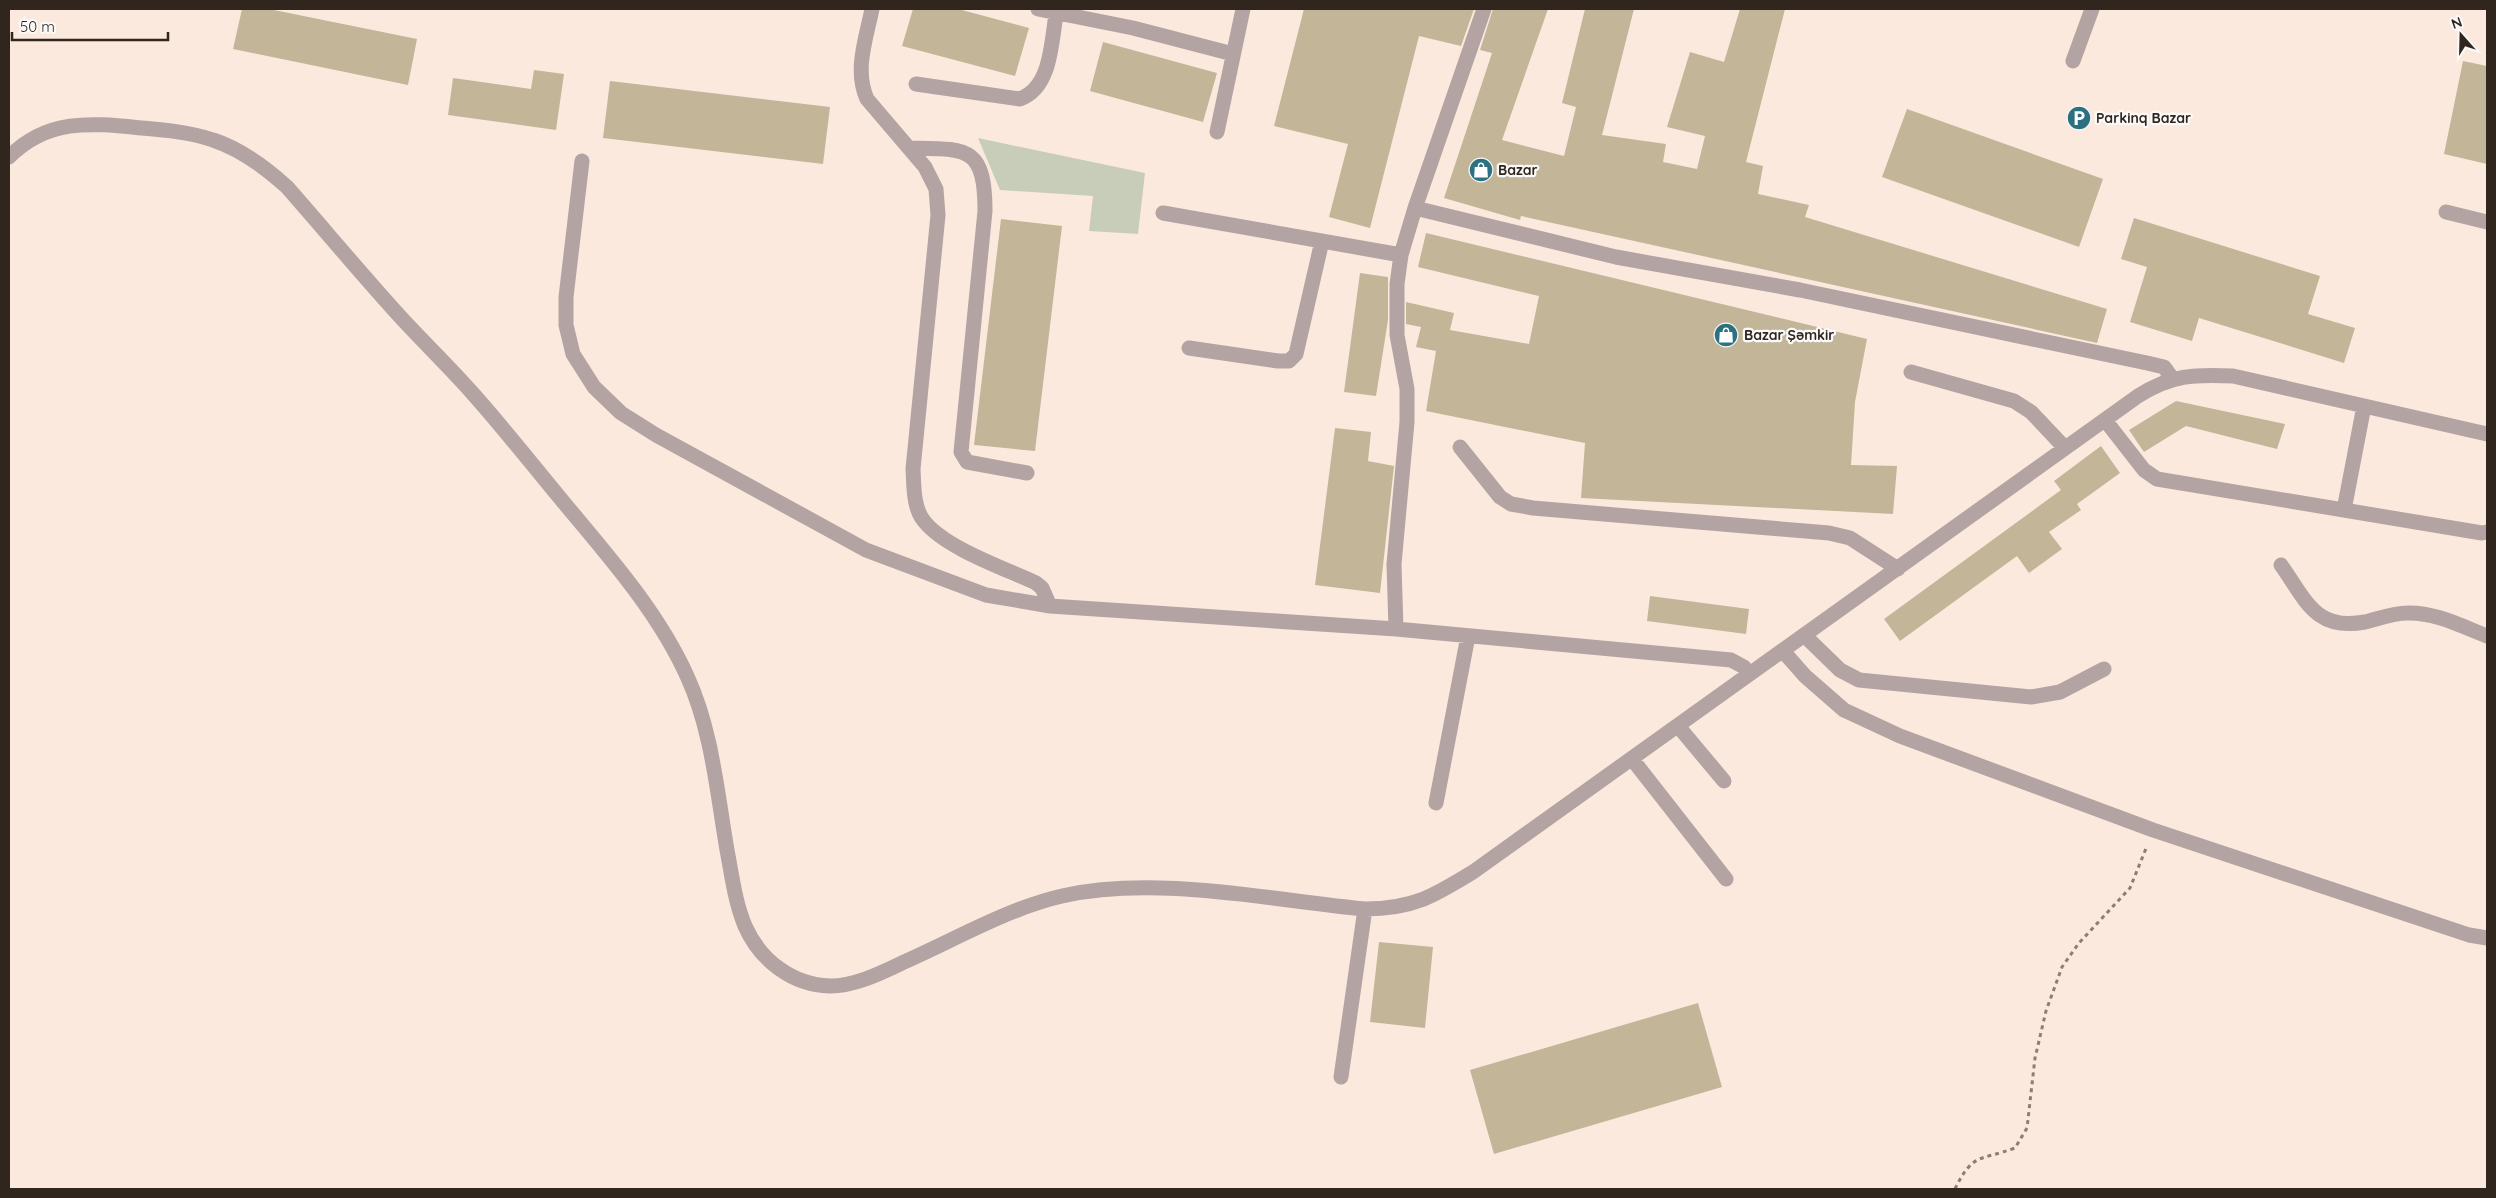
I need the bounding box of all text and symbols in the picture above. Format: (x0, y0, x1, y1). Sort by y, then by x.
scale bar (12, 10, 169, 42)
north arrow (2436, 10, 2486, 60)
text: N (2449, 13, 2464, 33)
text: 50 m (20, 17, 55, 36)
parking icon: Parkinq Bazar (2066, 105, 2092, 131)
place label: Parkinq Bazar (2096, 109, 2191, 127)
shop icon: Bazar (1468, 157, 1494, 183)
place label: Bazar (1498, 161, 1538, 179)
shop icon: Bazar Şəmkir (1713, 322, 1739, 348)
place label: Bazar Şəmkir (1744, 326, 1834, 344)

